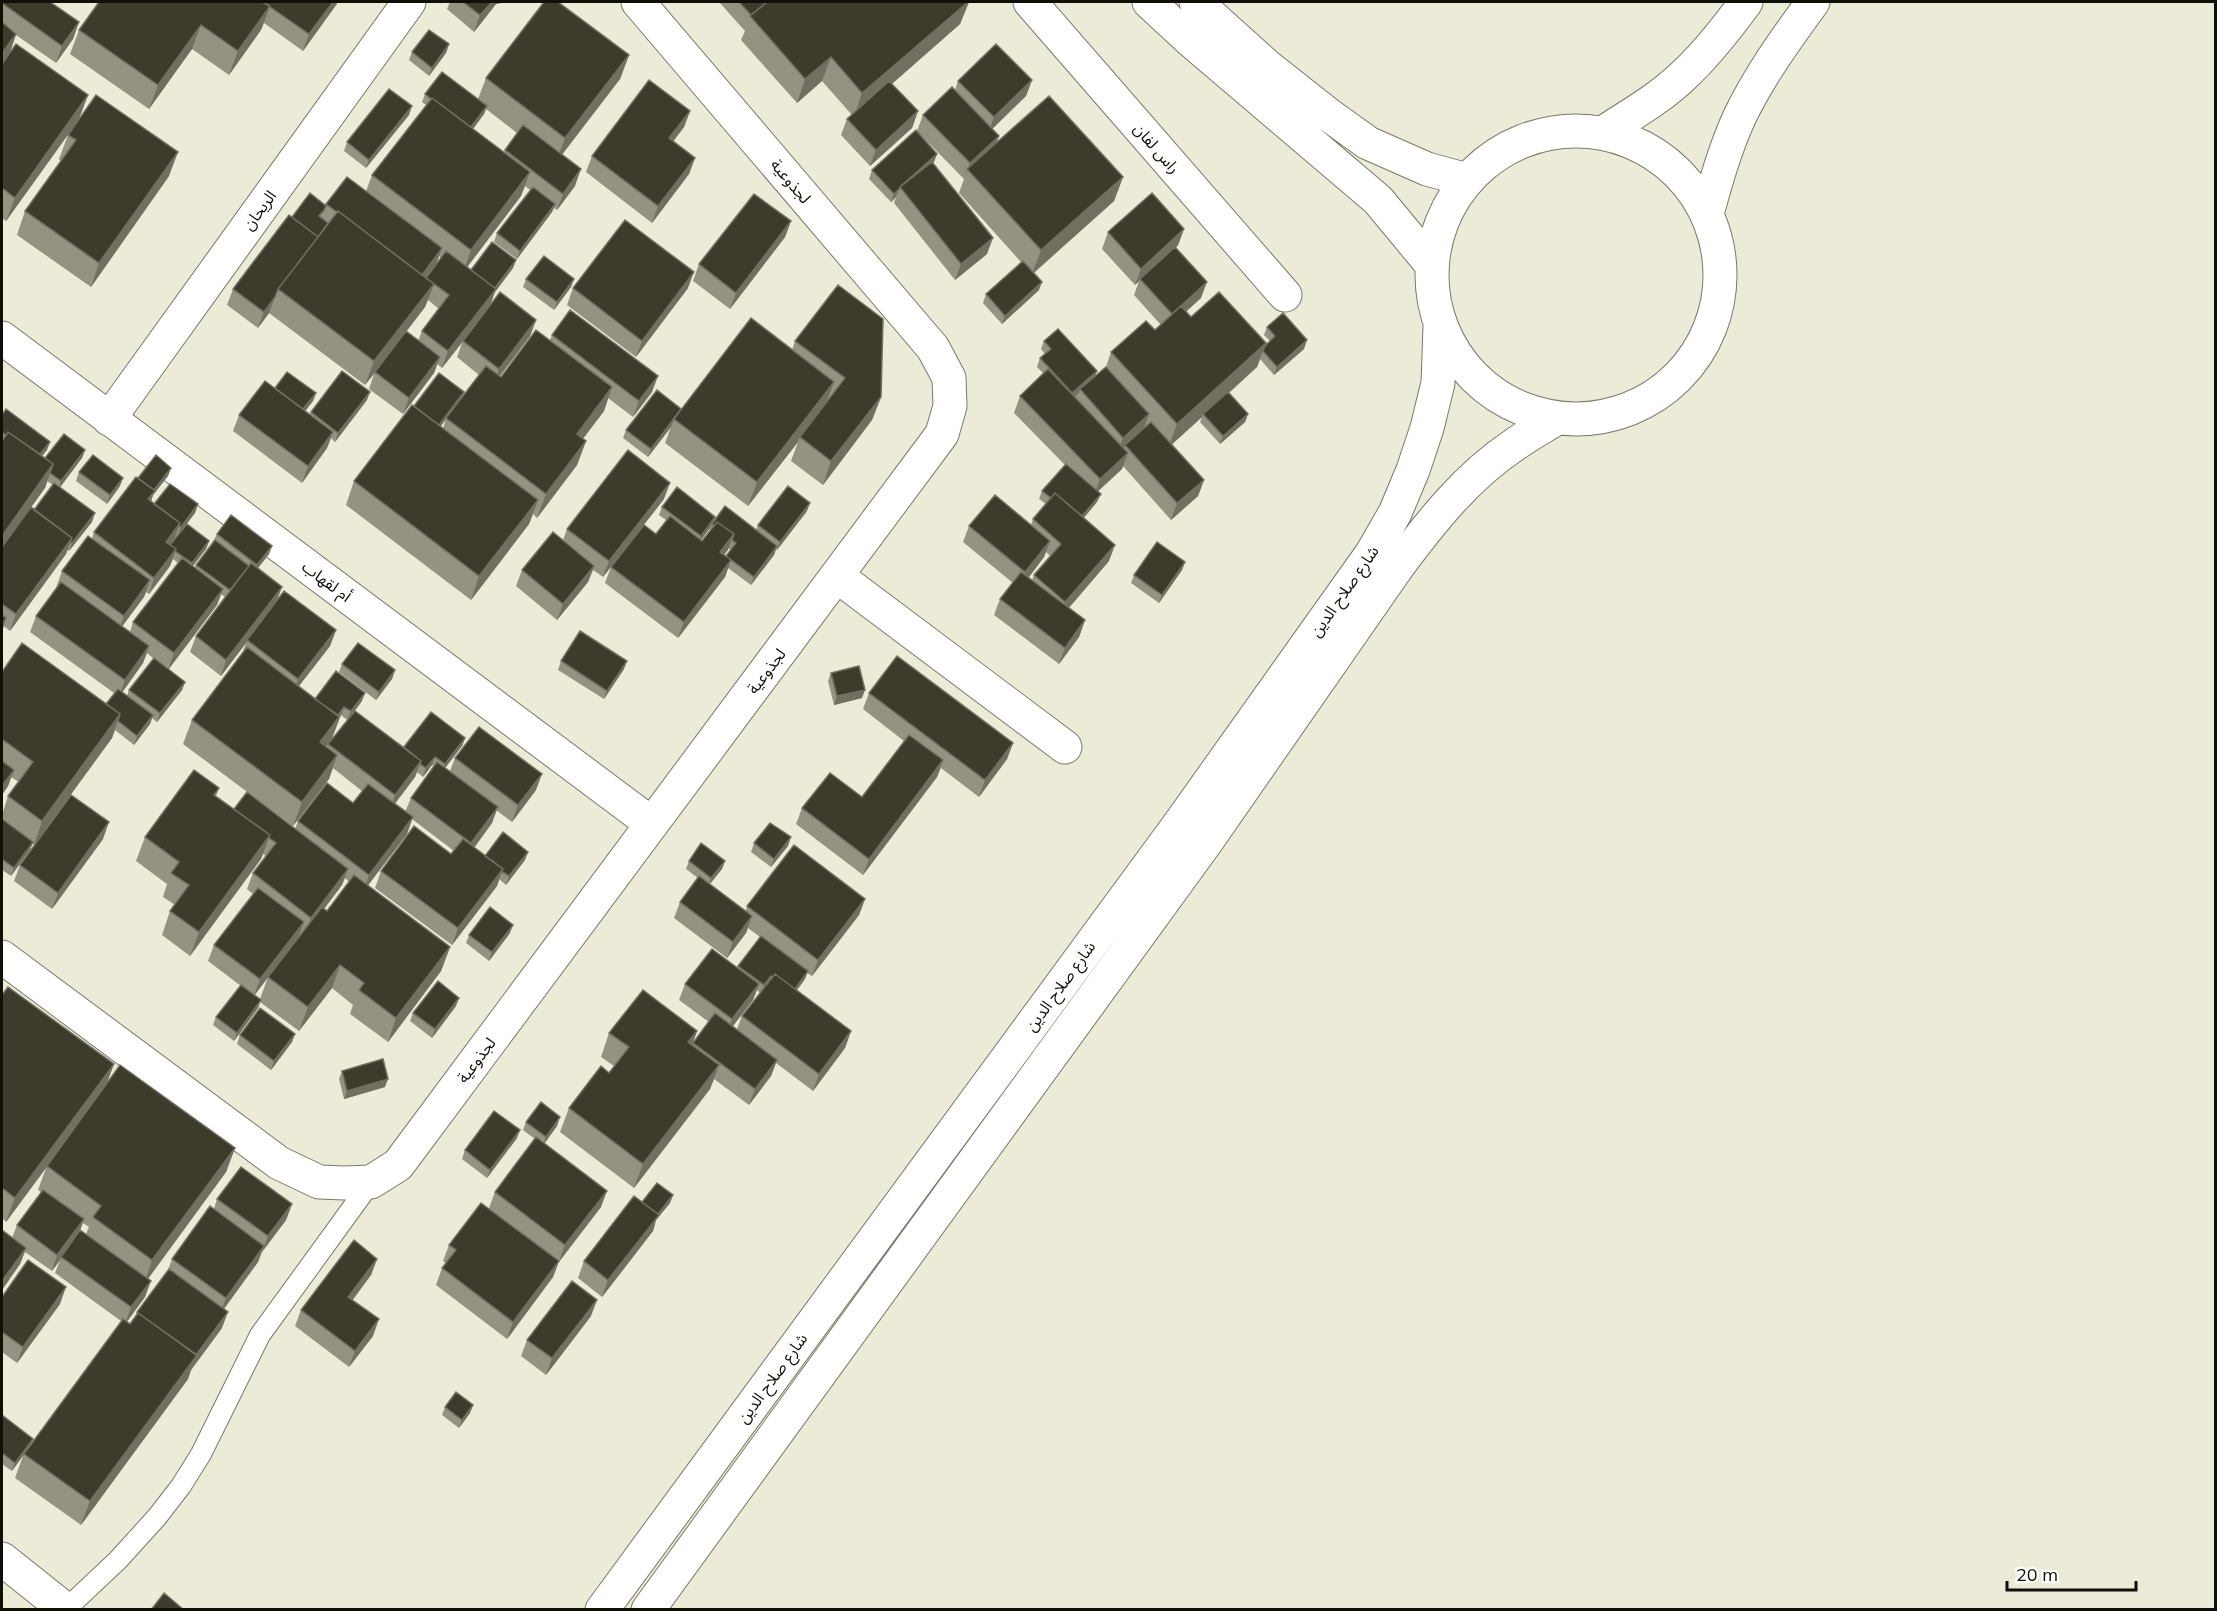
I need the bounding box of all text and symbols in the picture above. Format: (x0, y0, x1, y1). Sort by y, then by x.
street label: راس لفان (1130, 119, 1184, 177)
street label: لجذوعية (767, 155, 815, 207)
street label: الريحان (238, 186, 280, 234)
street label: شارع صلاح الدين (1305, 542, 1385, 642)
street label: أم لقهاب (297, 556, 356, 608)
street label: لجذوعية (742, 644, 790, 698)
street label: شارع صلاح الدين (1021, 937, 1102, 1037)
street label: لجذوعية (452, 1033, 500, 1087)
street label: شارع صلاح الدين (733, 1329, 814, 1429)
scale bar (2007, 1554, 2136, 1592)
text: 20 m (2016, 1563, 2058, 1586)

